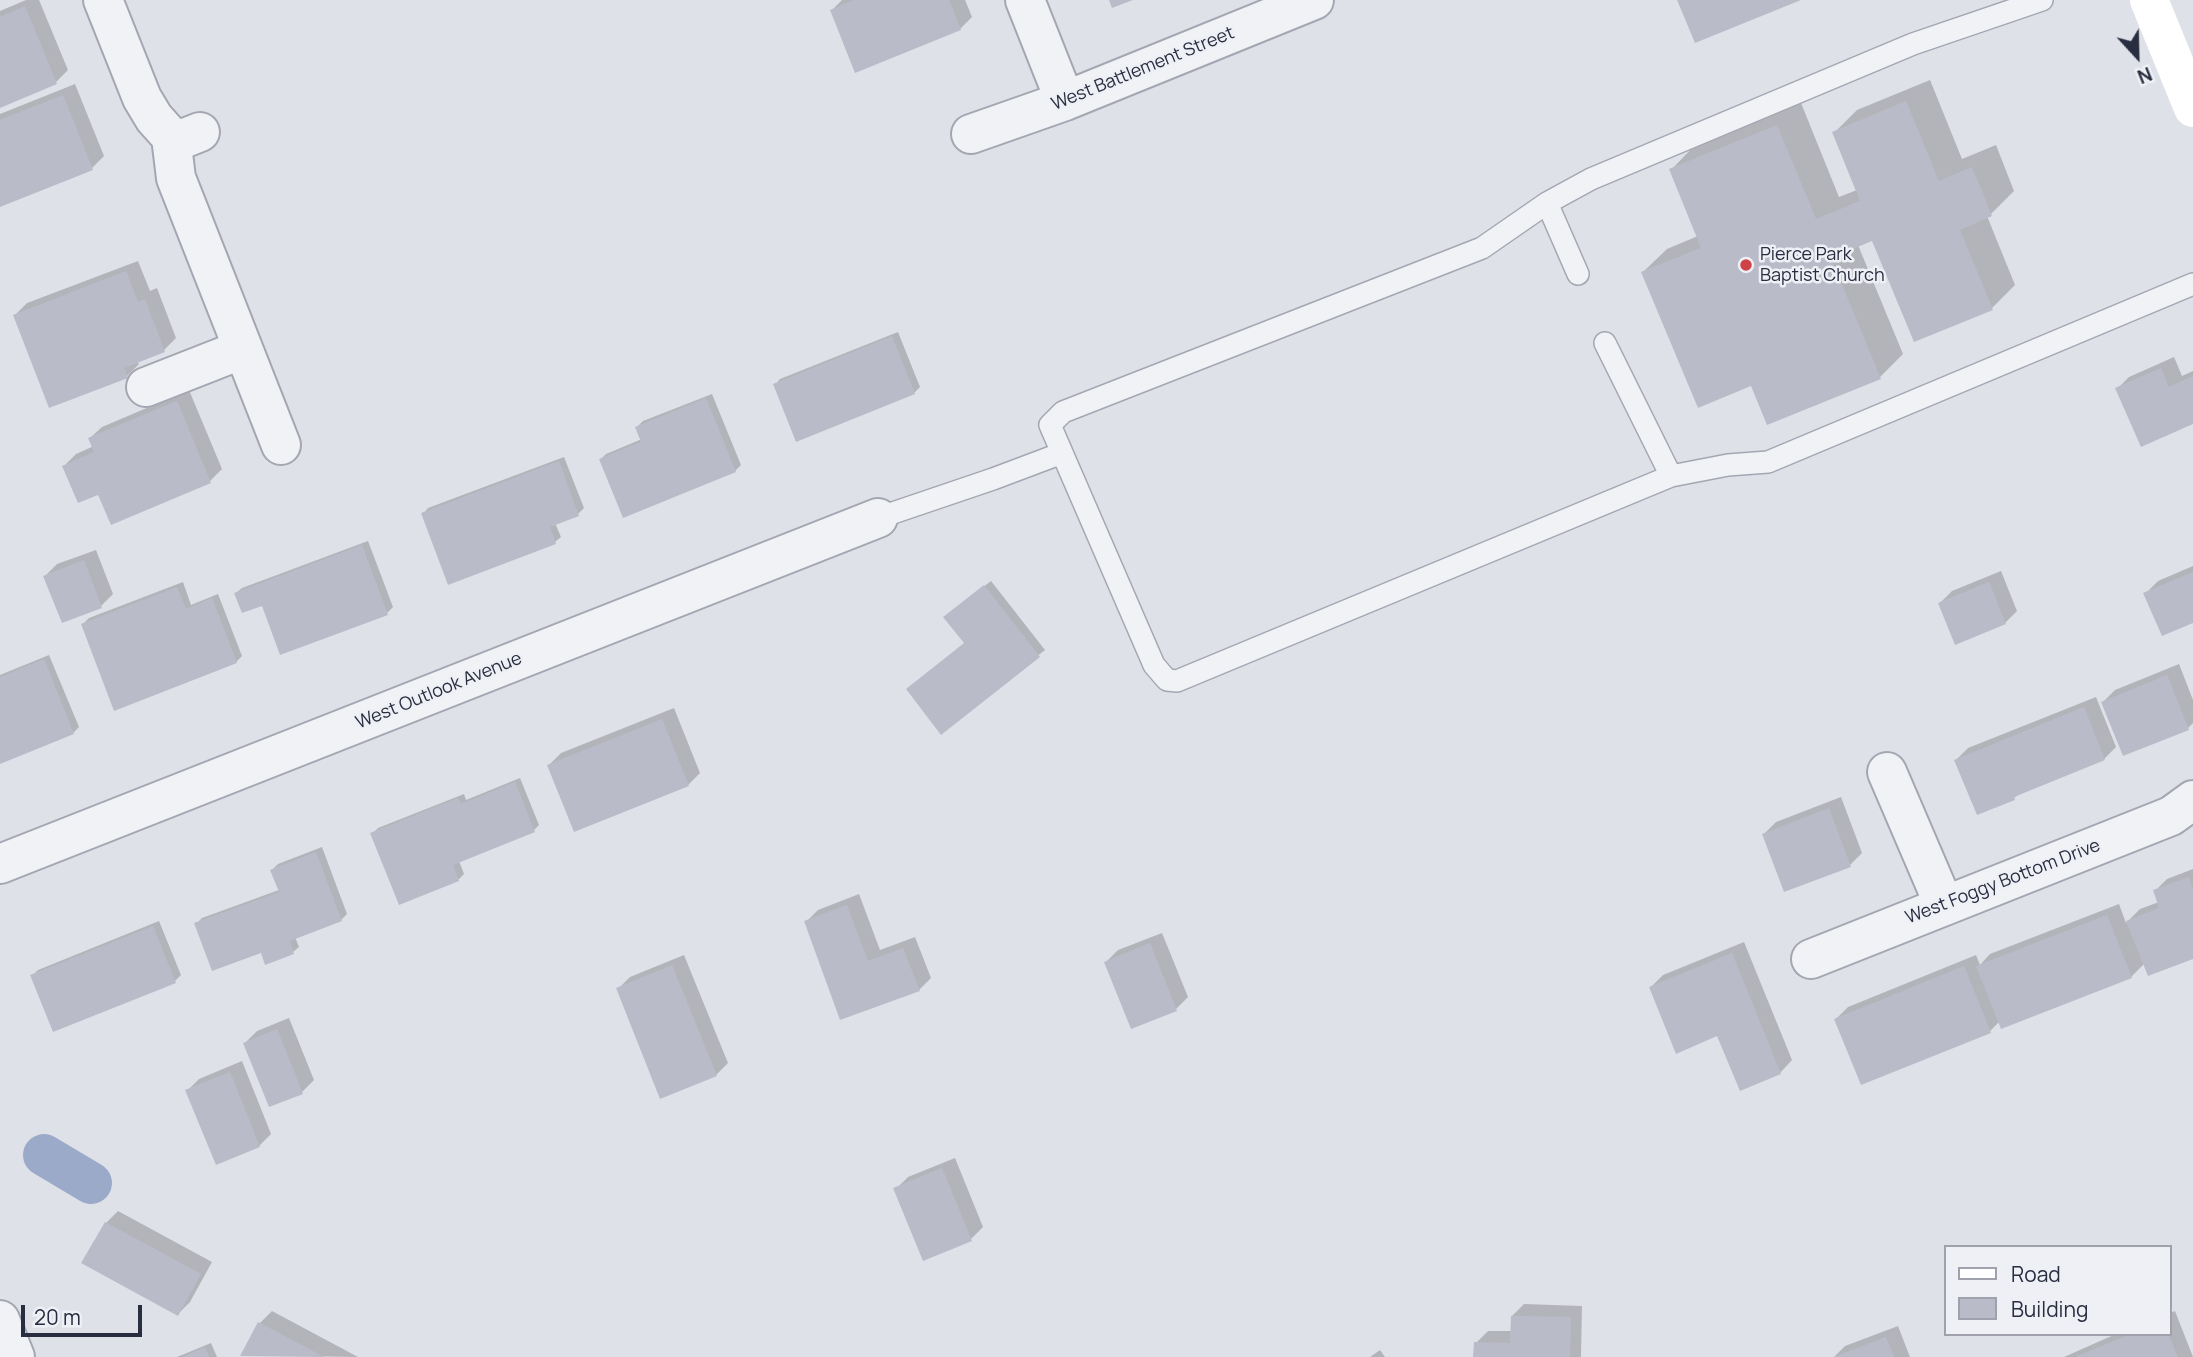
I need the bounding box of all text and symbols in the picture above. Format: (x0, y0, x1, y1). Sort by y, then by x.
north arrow (2102, 21, 2172, 91)
street label: West Battlement Street (1048, 22, 1238, 116)
text: N (2134, 61, 2156, 90)
place label: Pierce Park Baptist Church (1760, 244, 1885, 286)
marker: Pierce Park Baptist Church (1738, 257, 1754, 273)
street label: West Outlook Avenue (353, 648, 525, 734)
street label: West Foggy Bottom Drive (1902, 835, 2104, 929)
legend (1944, 1245, 2172, 1336)
text: Road (2011, 1260, 2061, 1288)
scale bar (24, 1290, 145, 1334)
text: Building (2011, 1295, 2088, 1323)
text: 20 m (34, 1303, 81, 1331)

